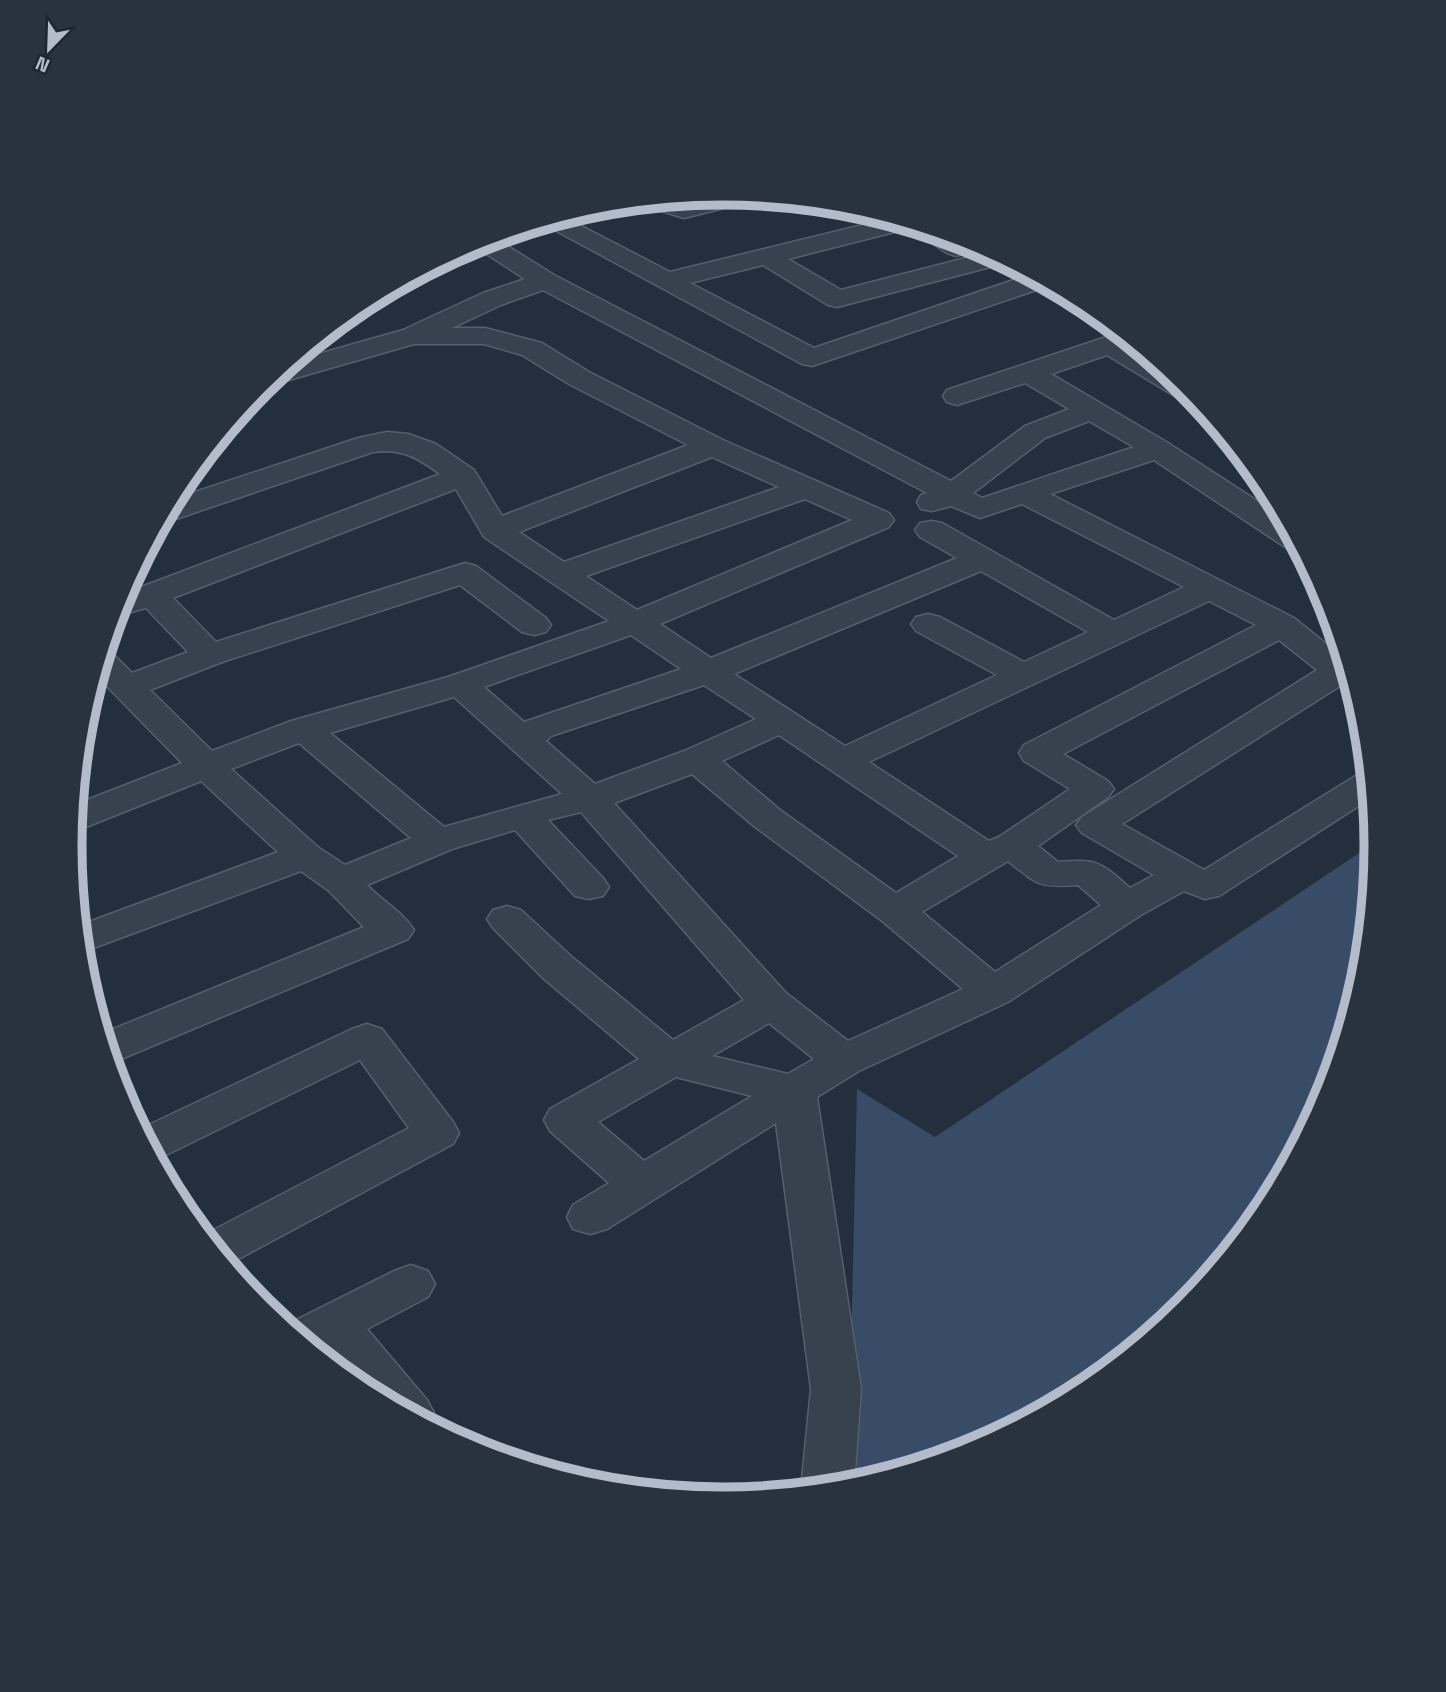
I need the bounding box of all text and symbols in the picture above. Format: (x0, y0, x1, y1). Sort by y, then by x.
north arrow (14, 14, 84, 84)
text: N (32, 50, 53, 78)

